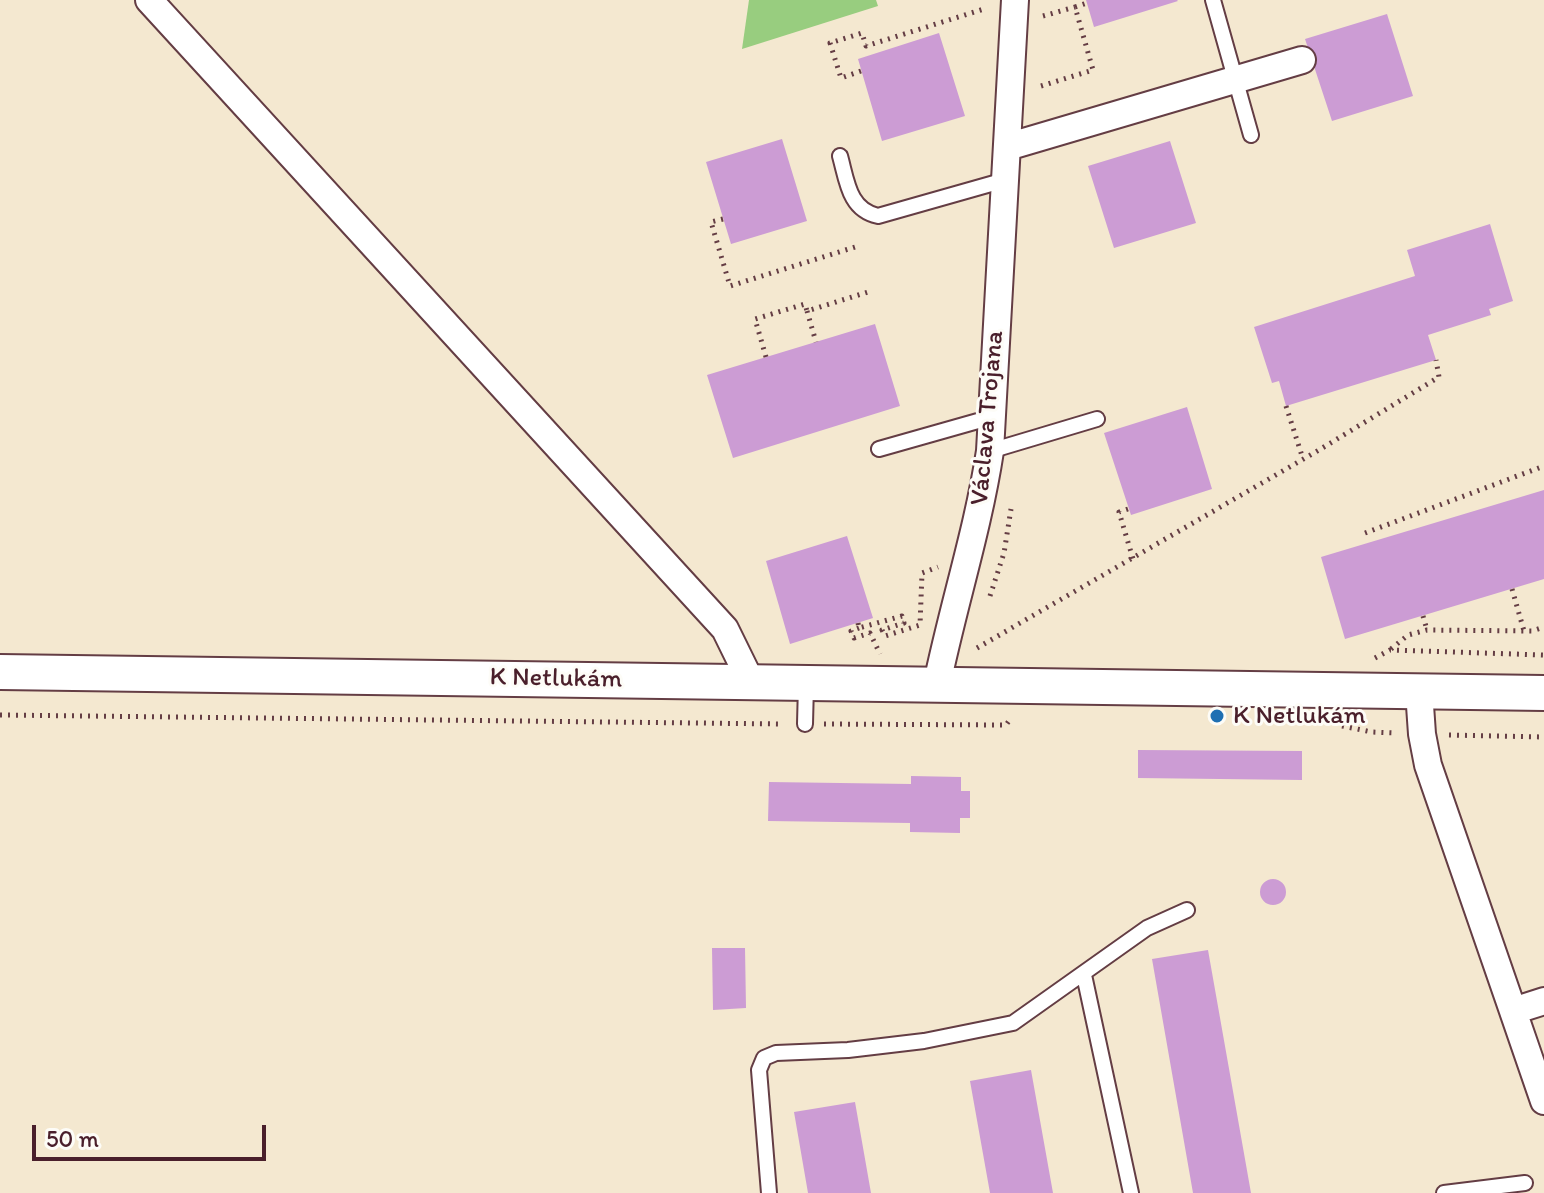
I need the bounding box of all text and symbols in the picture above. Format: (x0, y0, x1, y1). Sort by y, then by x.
street label: Václava Trojana (965, 329, 1011, 507)
street label: K Netlukám (489, 662, 623, 696)
place label: K Netlukám (1233, 700, 1366, 732)
marker: K Netlukám (1208, 707, 1226, 725)
scale bar (36, 1109, 270, 1159)
text: 50 m (46, 1124, 99, 1153)

